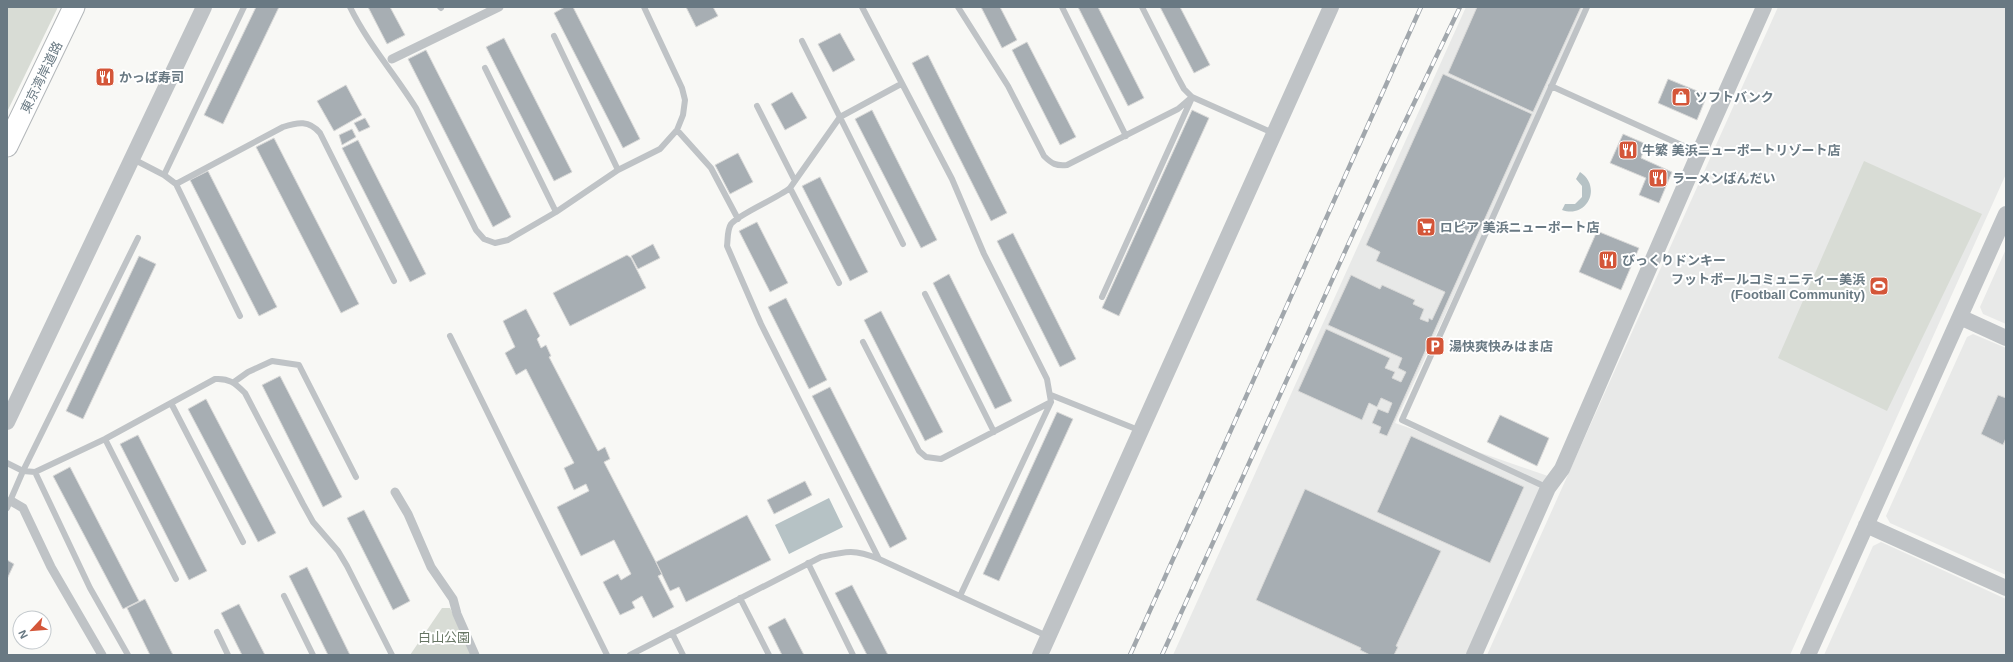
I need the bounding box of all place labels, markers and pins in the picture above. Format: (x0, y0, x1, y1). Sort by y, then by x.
restaurant icon: かっぱ寿司 (94, 66, 116, 88)
place label: かっぱ寿司 (119, 70, 184, 85)
shop icon: ソフトバンク (1670, 86, 1692, 108)
place label: ソフトバンク (1695, 90, 1774, 105)
restaurant icon: 牛繁 美浜ニューポートリゾート店 (1617, 139, 1639, 161)
place label: 牛繁 美浜ニューポートリゾート店 (1642, 143, 1841, 158)
restaurant icon: ラーメンばんだい (1647, 167, 1669, 189)
place label: ラーメンばんだい (1672, 171, 1775, 186)
supermarket icon: ロピア 美浜ニューポート店 (1415, 216, 1437, 238)
place label: ロピア 美浜ニューポート店 (1440, 220, 1600, 235)
restaurant icon: びっくりドンキー (1597, 249, 1619, 271)
place label: びっくりドンキー (1622, 253, 1726, 268)
place label: フットボールコミュニティー美浜 (Football Community) (1671, 272, 1865, 302)
sports icon: フットボールコミュニティー美浜 (Football Community) (1868, 275, 1890, 297)
parking icon: 湯快爽快みはま店 (1424, 335, 1446, 357)
place label: 湯快爽快みはま店 (1449, 339, 1553, 354)

